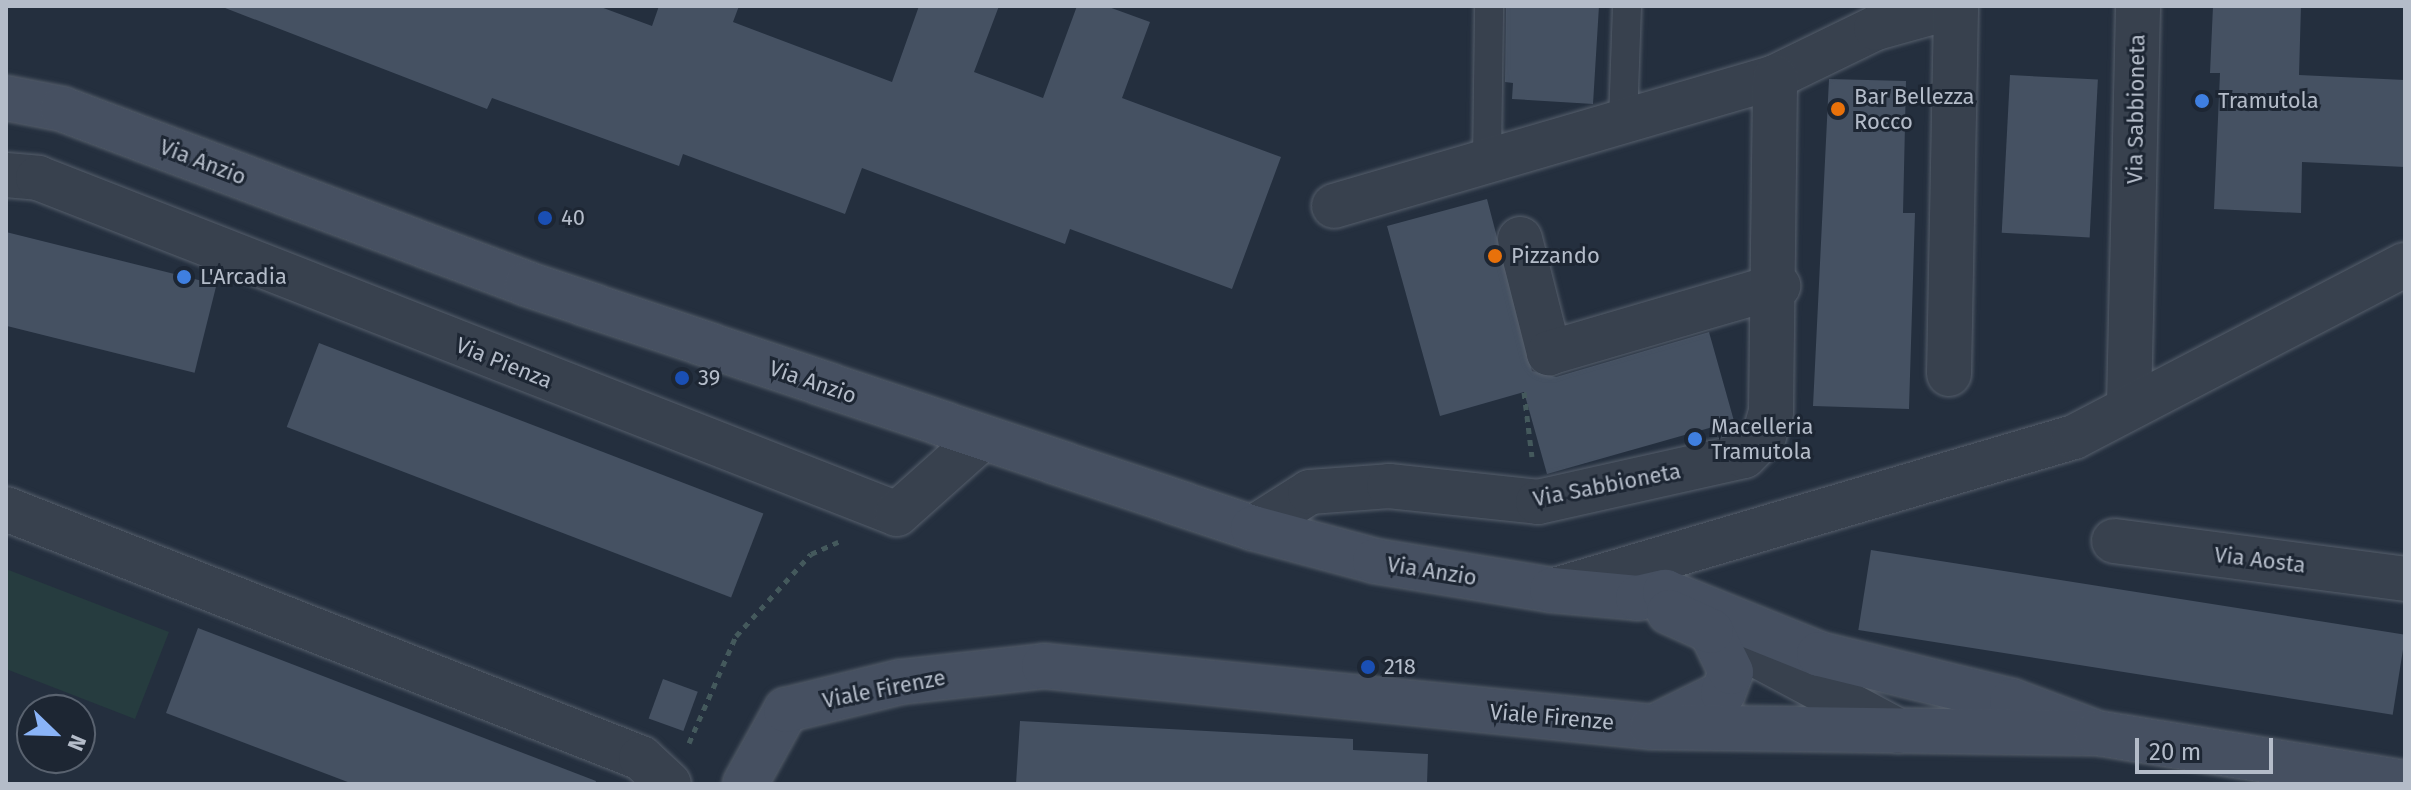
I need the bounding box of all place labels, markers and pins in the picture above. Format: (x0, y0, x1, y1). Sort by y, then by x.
place label: Bar Bellezza Rocco (1854, 83, 1975, 134)
place label: Tramutola (2218, 88, 2319, 114)
marker: Tramutola (2193, 92, 2211, 110)
marker: Bar Bellezza Rocco (1829, 100, 1847, 118)
place label: 40 (561, 205, 585, 231)
marker: 40 (536, 209, 554, 227)
place label: Pizzando (1511, 243, 1600, 269)
marker: Pizzando (1486, 247, 1504, 265)
place label: L'Arcadia (200, 264, 287, 290)
marker: L'Arcadia (175, 268, 193, 286)
place label: 39 (698, 365, 720, 391)
marker: 39 (673, 369, 691, 387)
place label: Macelleria Tramutola (1711, 413, 1814, 464)
marker: Macelleria Tramutola (1686, 430, 1704, 448)
place label: 218 (1384, 654, 1416, 680)
marker: 218 (1359, 658, 1377, 676)

